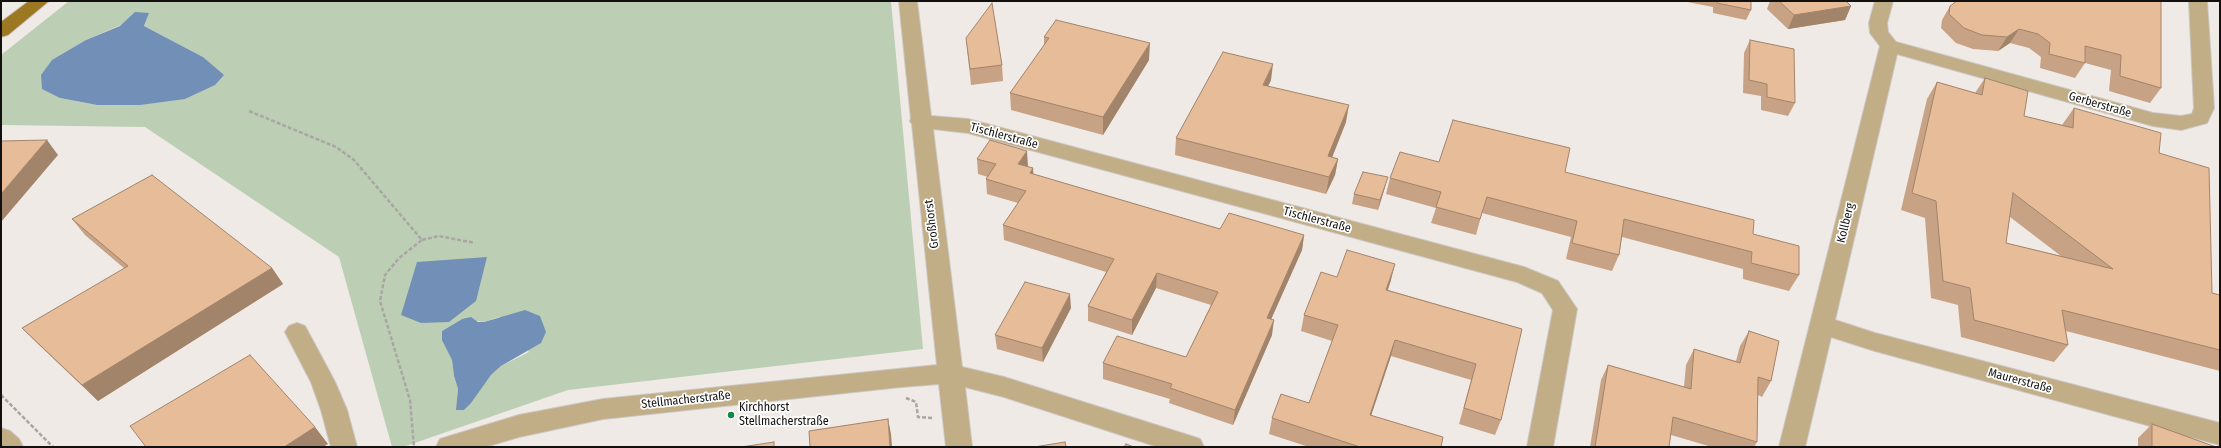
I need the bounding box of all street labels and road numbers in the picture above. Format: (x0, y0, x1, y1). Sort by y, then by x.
street label: Gerberstraße (2067, 89, 2133, 121)
street label: Tischlerstraße (969, 120, 1039, 152)
street label: Großhorst (922, 199, 942, 249)
street label: Kollberg (1834, 201, 1858, 245)
street label: Tischlerstraße (1282, 204, 1352, 236)
street label: Maurerstraße (1986, 366, 2054, 396)
street label: Stellmacherstraße (641, 388, 731, 412)

